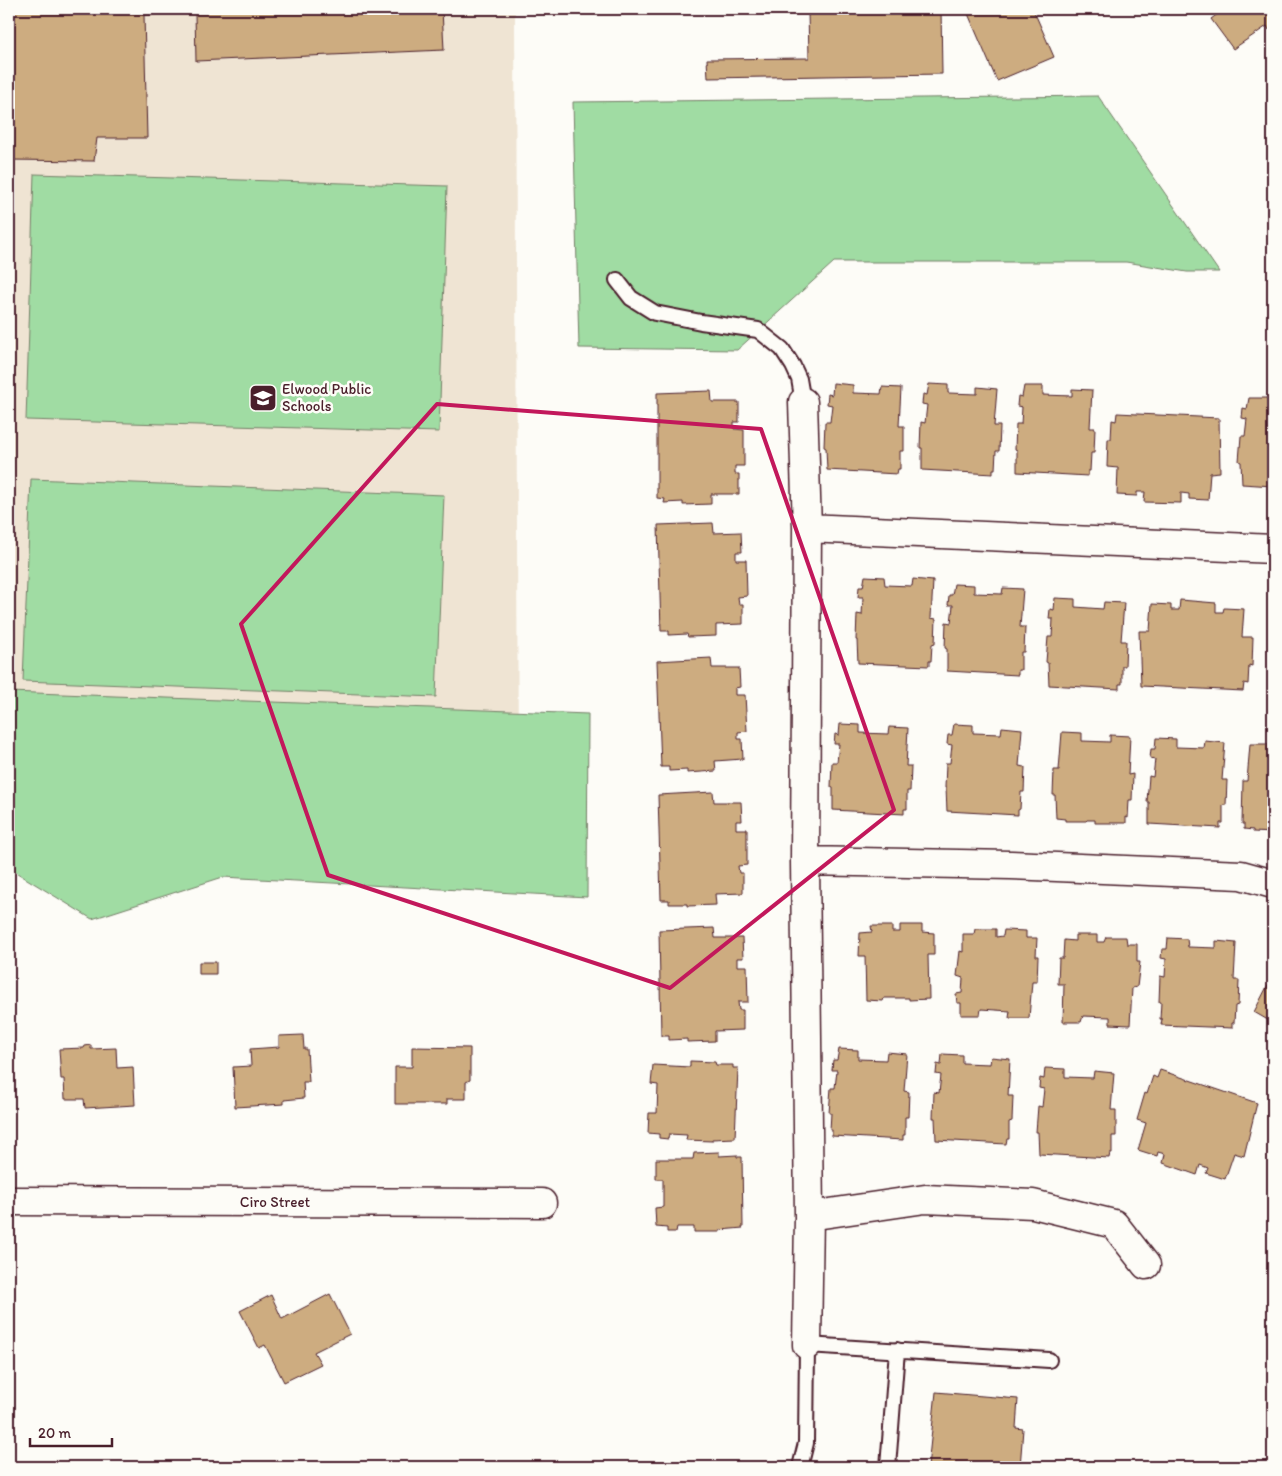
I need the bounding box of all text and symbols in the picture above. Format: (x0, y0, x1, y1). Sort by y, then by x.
place label: Elwood Public Schools (282, 380, 371, 415)
school or university icon: Elwood Public Schools (248, 383, 278, 413)
street label: Ciro Street (240, 1193, 311, 1211)
scale bar (30, 1416, 112, 1448)
text: 20 m (38, 1424, 72, 1442)

